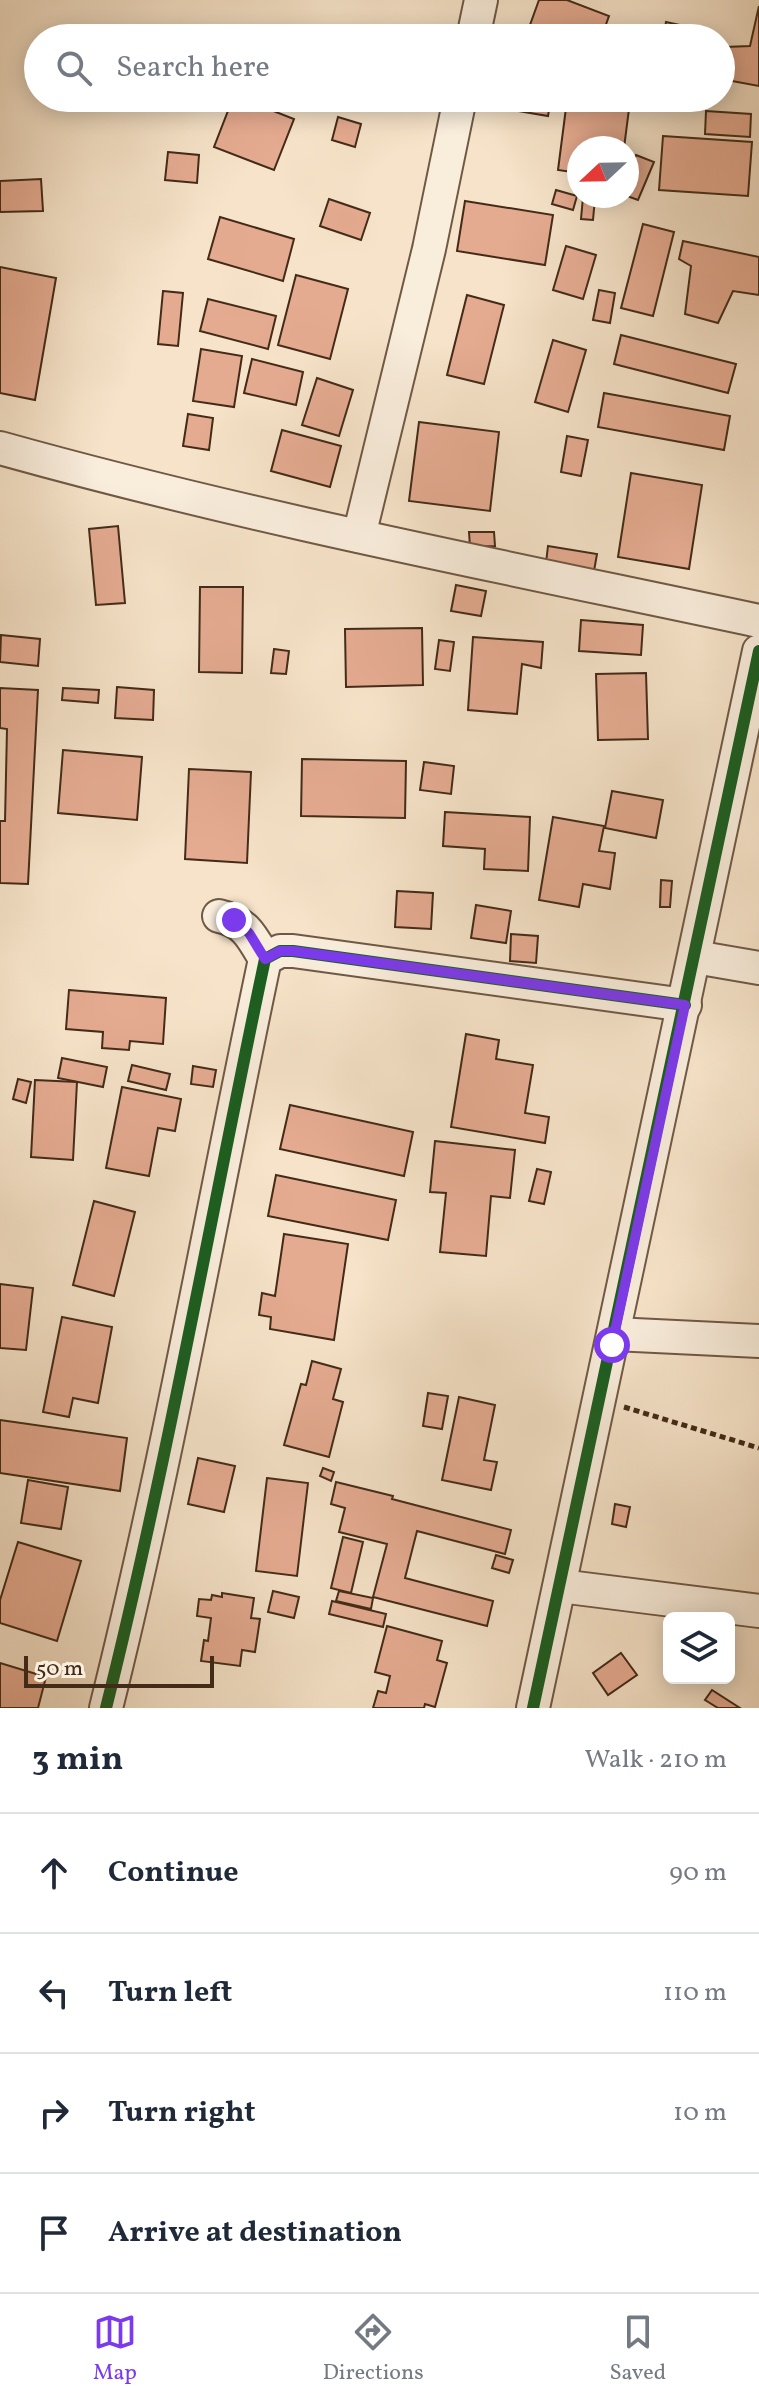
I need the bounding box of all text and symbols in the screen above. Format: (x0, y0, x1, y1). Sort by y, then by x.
search box (24, 24, 735, 112)
icon: search (52, 46, 96, 90)
text: Search here (116, 47, 270, 89)
north arrow (567, 136, 639, 208)
route end (216, 902, 252, 938)
route start (594, 1327, 630, 1363)
map controls (663, 1612, 735, 1684)
button: layers (663, 1612, 735, 1684)
scale bar (24, 1652, 214, 1688)
text: 50 m (36, 1654, 83, 1685)
text: 3 min (32, 1737, 123, 1784)
text: Walk · 210 m (584, 1742, 727, 1778)
icon: ahead (32, 1851, 76, 1895)
text: Continue (108, 1852, 239, 1894)
text: 90 m (669, 1855, 727, 1891)
icon: left (32, 1971, 76, 2015)
text: Turn left (108, 1972, 232, 2014)
text: 110 m (663, 1975, 727, 2011)
icon: right (32, 2091, 76, 2135)
text: Turn right (108, 2092, 256, 2134)
text: 10 m (673, 2095, 727, 2131)
icon: arrive (32, 2211, 76, 2255)
text: Arrive at destination (108, 2212, 402, 2254)
tab: Map (93, 2310, 137, 2389)
tab: Directions (323, 2310, 424, 2389)
tab: Saved (609, 2310, 666, 2389)

